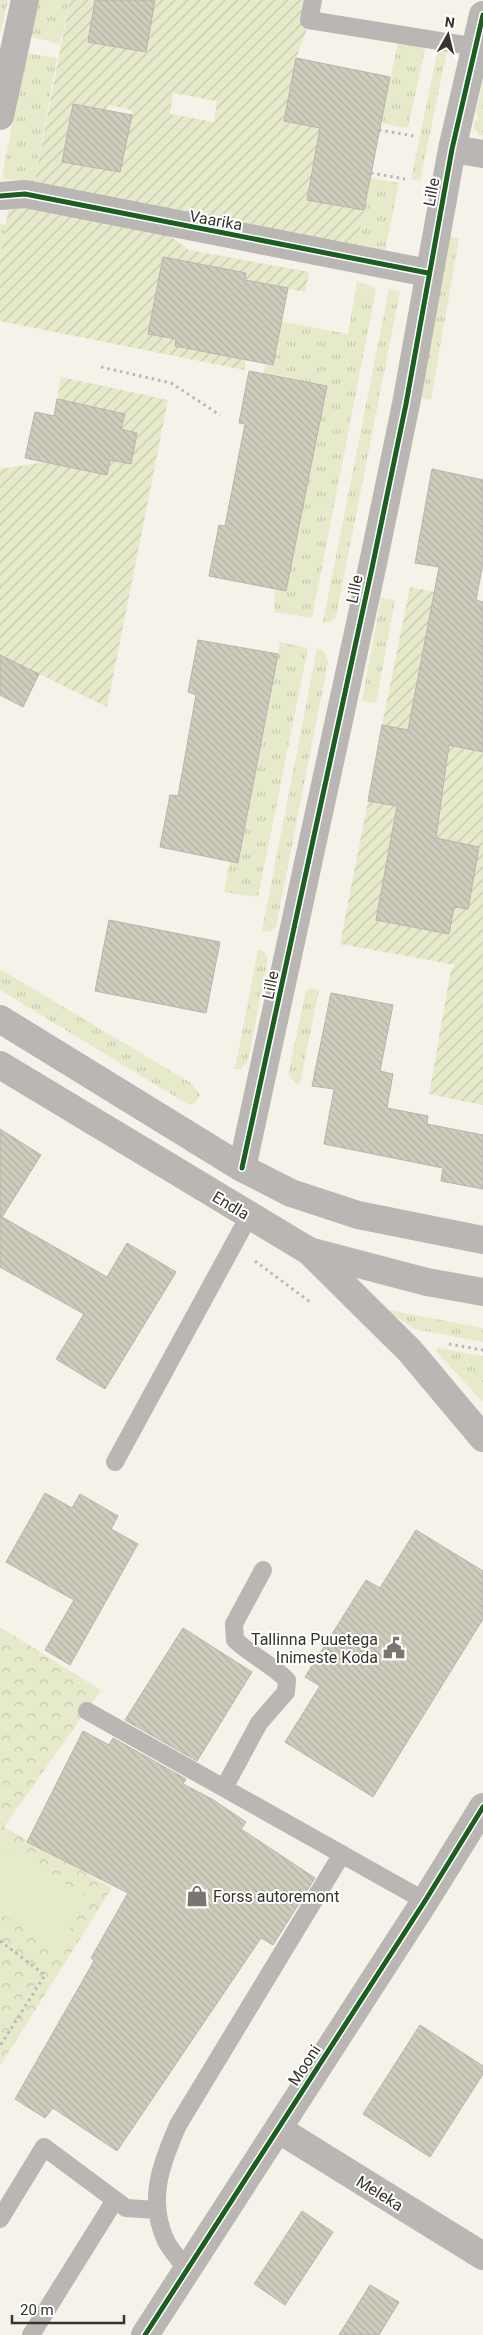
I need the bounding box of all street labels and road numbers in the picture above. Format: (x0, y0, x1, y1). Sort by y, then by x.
street label: Lille (419, 176, 444, 208)
street label: Vaarika (188, 207, 244, 234)
street label: Lille (342, 573, 367, 605)
street label: Lille (258, 969, 283, 1001)
street label: Endla (209, 1187, 253, 1224)
street label: Mooni (284, 2041, 325, 2089)
street label: Meleka (353, 2172, 407, 2215)

